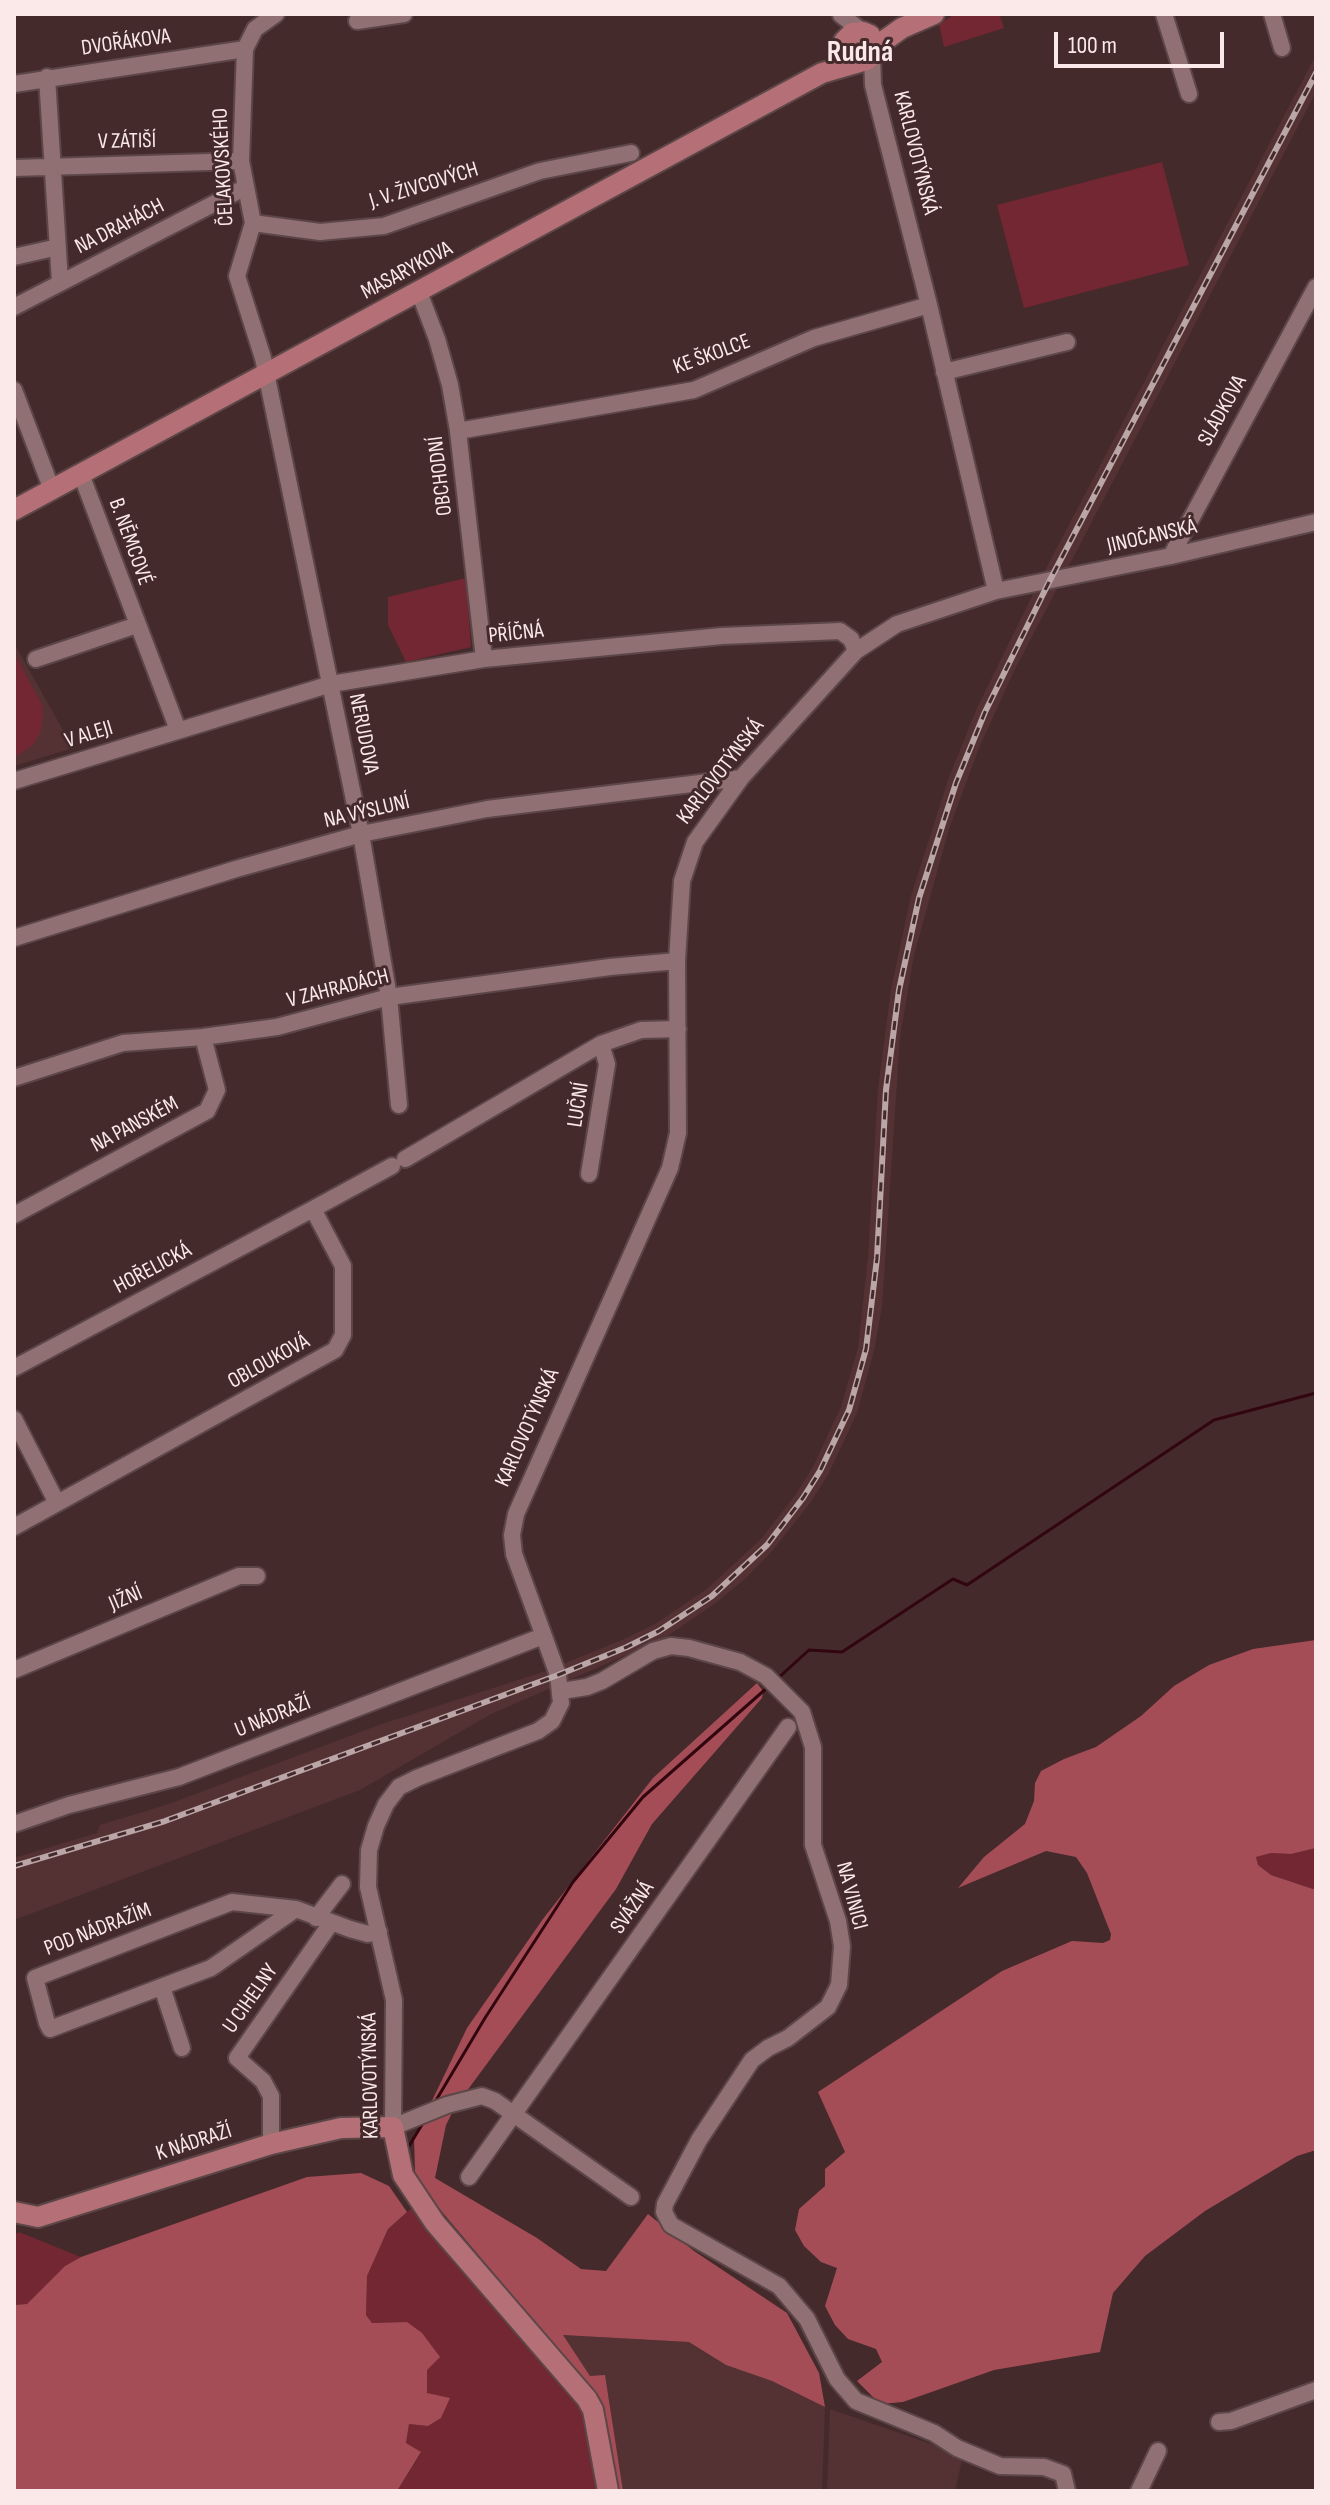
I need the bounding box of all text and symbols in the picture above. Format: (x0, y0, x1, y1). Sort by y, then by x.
scale bar (1058, 16, 1228, 66)
street label: DVOŘÁKOVA (80, 24, 172, 62)
text: 100 m (1068, 31, 1117, 60)
district label: Rudná (827, 35, 893, 71)
street label: KARLOVOTÝNSKÁ (887, 88, 943, 218)
street label: ČELAKOVSKÉHO (208, 107, 240, 227)
street label: V ZÁTIŠÍ (98, 128, 156, 156)
street label: J. V. ŽIVCOVÝCH (366, 157, 482, 215)
street label: NA DRAHÁCH (71, 193, 169, 261)
street label: MASARYKOVA (357, 236, 457, 306)
street label: KE ŠKOLCE (670, 329, 754, 381)
street label: SLÁDKOVA (1193, 371, 1253, 451)
street label: OBCHODNÍ (423, 435, 459, 517)
street label: B. NĚMCOVÉ (102, 495, 158, 589)
street label: JINOČANSKÁ (1105, 514, 1199, 560)
street label: PŘÍČNÁ (487, 618, 545, 650)
street label: NERUDOVA (342, 692, 384, 776)
street label: KARLOVOTÝNSKÁ (672, 714, 770, 830)
street label: V ALEJI (62, 715, 116, 755)
street label: NA VÝSLUNÍ (322, 789, 412, 835)
street label: V ZAHRADÁCH (284, 964, 392, 1014)
street label: LUČNÍ (562, 1081, 596, 1129)
street label: NA PANSKÉM (87, 1091, 183, 1159)
street label: HOŘELICKÁ (110, 1238, 196, 1300)
street label: OBLOUKOVÁ (224, 1329, 314, 1395)
street label: KARLOVOTÝNSKÁ (490, 1365, 566, 1491)
street label: JIŽNÍ (105, 1580, 147, 1618)
street label: U NÁDRAŽÍ (231, 1690, 315, 1744)
street label: NA VINICI (829, 1859, 873, 1933)
street label: SVÁŽNÁ (606, 1877, 660, 1939)
street label: POD NÁDRAŽÍM (41, 1898, 155, 1962)
street label: U CIHELNY (218, 1959, 284, 2039)
street label: KARLOVOTÝNSKÁ (357, 2013, 385, 2139)
street label: K NÁDRAŽÍ (153, 2118, 235, 2168)

